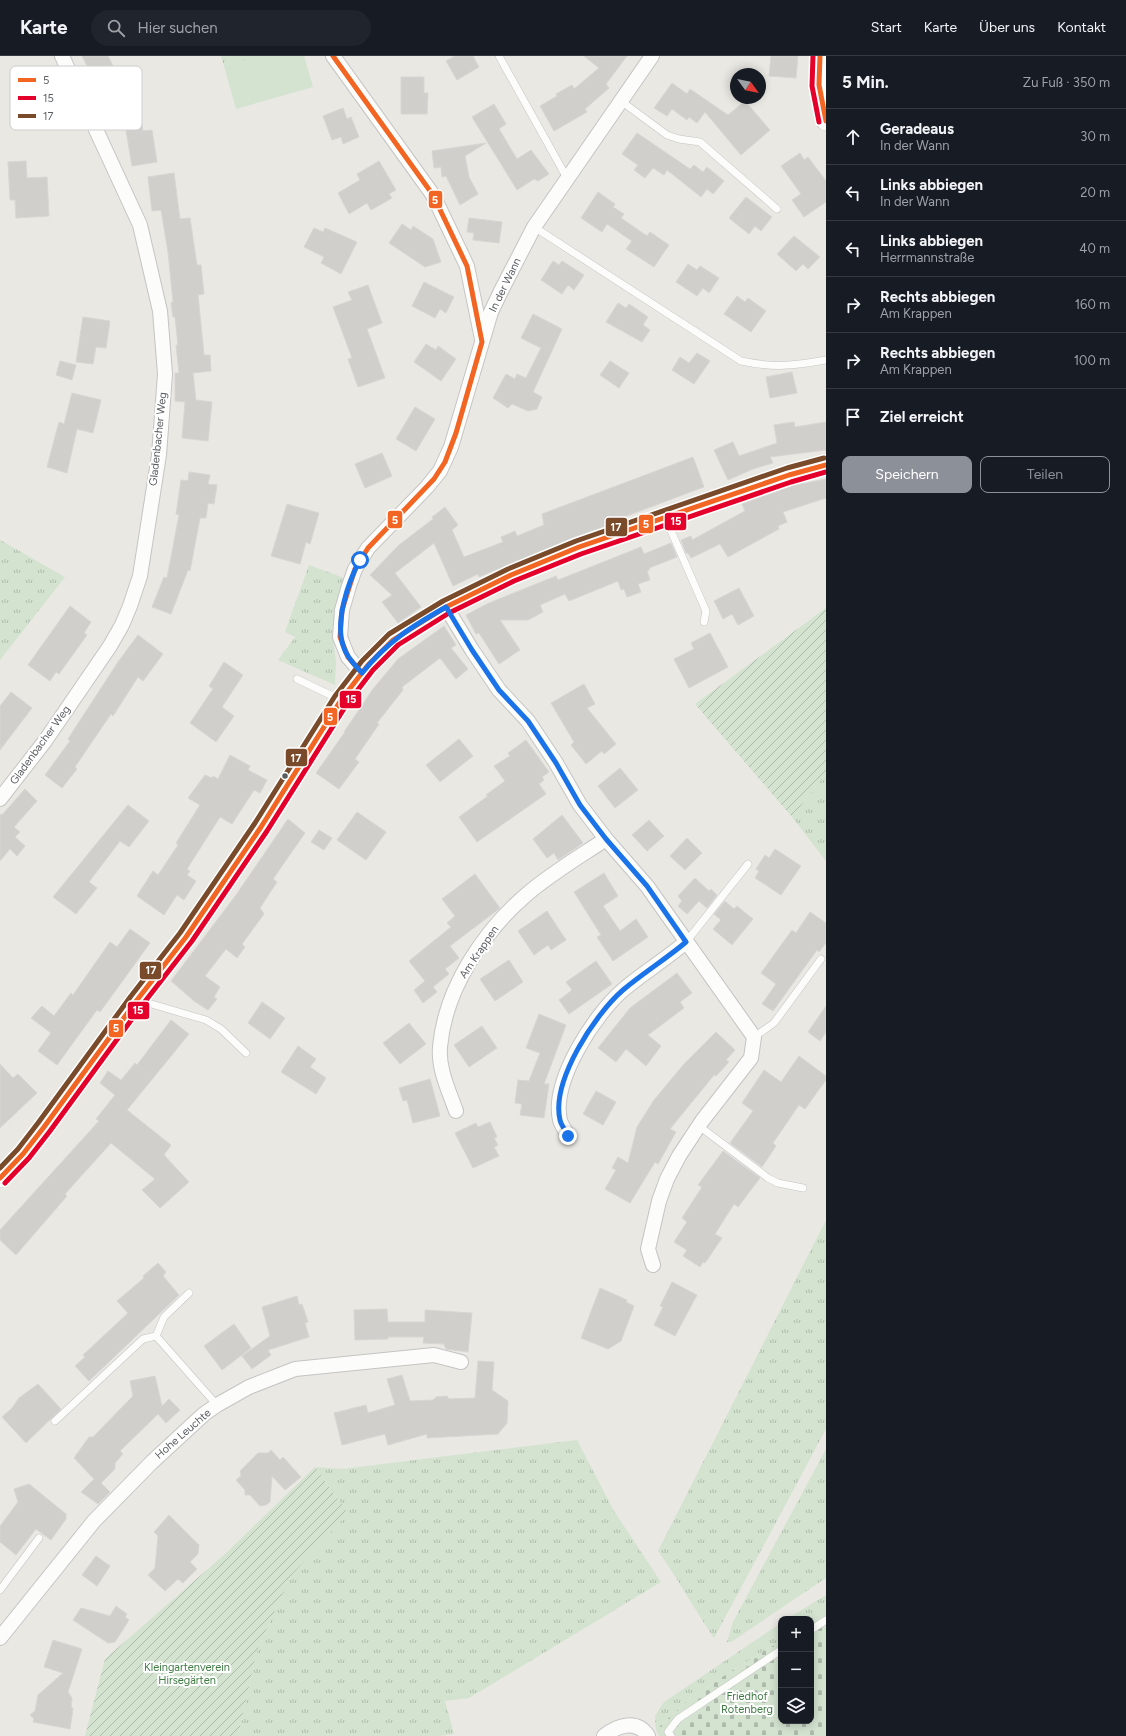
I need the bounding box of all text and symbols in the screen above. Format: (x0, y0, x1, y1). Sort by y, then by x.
search box (91, 10, 371, 46)
text: Karte (20, 16, 67, 39)
icon: search (105, 17, 127, 39)
text: Hier suchen (137, 19, 218, 37)
text: Start (871, 19, 902, 36)
text: Karte (924, 19, 957, 36)
text: Über uns (979, 19, 1035, 36)
text: Kontakt (1057, 19, 1106, 36)
legend (10, 66, 142, 130)
north arrow (730, 68, 766, 104)
text: 5 Min. (842, 72, 889, 92)
text: 5 (43, 74, 49, 87)
text: Zu Fuß · 350 m (1023, 75, 1110, 90)
text: 15 (43, 92, 54, 105)
text: 17 (43, 110, 54, 123)
text: Geradeaus (880, 120, 954, 138)
icon: ahead (842, 126, 864, 148)
text: 30 m (1080, 129, 1110, 144)
text: In der Wann (880, 138, 949, 153)
text: Links abbiegen (880, 176, 983, 194)
icon: left (842, 182, 864, 204)
text: 20 m (1080, 185, 1110, 200)
line badge: 5 (428, 190, 443, 209)
text: 5 (432, 194, 438, 207)
text: In der Wann (880, 194, 949, 209)
text: Links abbiegen (880, 232, 983, 250)
icon: left (842, 238, 864, 260)
text: 40 m (1079, 241, 1110, 256)
text: Herrmannstraße (880, 250, 974, 265)
street label: In der Wann (486, 256, 524, 314)
text: Rechts abbiegen (880, 288, 995, 306)
icon: right (842, 294, 864, 316)
text: 160 m (1075, 297, 1110, 312)
text: Am Krappen (880, 306, 952, 321)
text: Rechts abbiegen (880, 344, 995, 362)
icon: right (842, 350, 864, 372)
text: 100 m (1074, 353, 1110, 368)
text: Am Krappen (880, 362, 952, 377)
street label: Gladenbacher Weg (147, 392, 169, 486)
icon: arrive (842, 406, 864, 428)
text: Ziel erreicht (880, 408, 964, 426)
button: Speichern (842, 456, 972, 493)
button: Teilen (980, 456, 1110, 493)
line badge: 5 (387, 510, 403, 529)
line badge: 15 (664, 512, 687, 531)
text: 5 (392, 514, 398, 527)
line badge: 5 (638, 514, 654, 534)
text: 15 (670, 515, 682, 528)
line badge: 17 (605, 517, 628, 537)
text: 5 (643, 518, 649, 531)
text: 17 (611, 521, 621, 534)
route start (351, 551, 369, 569)
line badge: 15 (339, 690, 362, 709)
text: 15 (345, 693, 357, 706)
street label: Gladenbacher Weg (7, 703, 73, 787)
line badge: 5 (323, 707, 338, 726)
text: 5 (327, 711, 333, 724)
line badge: 17 (285, 748, 308, 767)
text: 17 (291, 752, 301, 765)
unlabelled marker (280, 771, 290, 781)
street label: Am Krappen (457, 923, 501, 981)
line badge: 17 (139, 961, 162, 980)
text: 17 (146, 964, 156, 977)
line badge: 15 (127, 1001, 150, 1020)
text: 15 (132, 1004, 144, 1017)
line badge: 5 (108, 1019, 124, 1038)
text: 5 (113, 1022, 119, 1035)
route end (559, 1127, 577, 1145)
street label: Hohe Leuchte (152, 1406, 214, 1462)
map controls (778, 1616, 814, 1724)
button: + (778, 1616, 814, 1652)
button: − (778, 1652, 814, 1688)
park label: Kleingartenverein Hirsegärten (144, 1661, 230, 1687)
button: layers (778, 1688, 814, 1724)
park label: Friedhof Rotenberg (721, 1690, 773, 1716)

